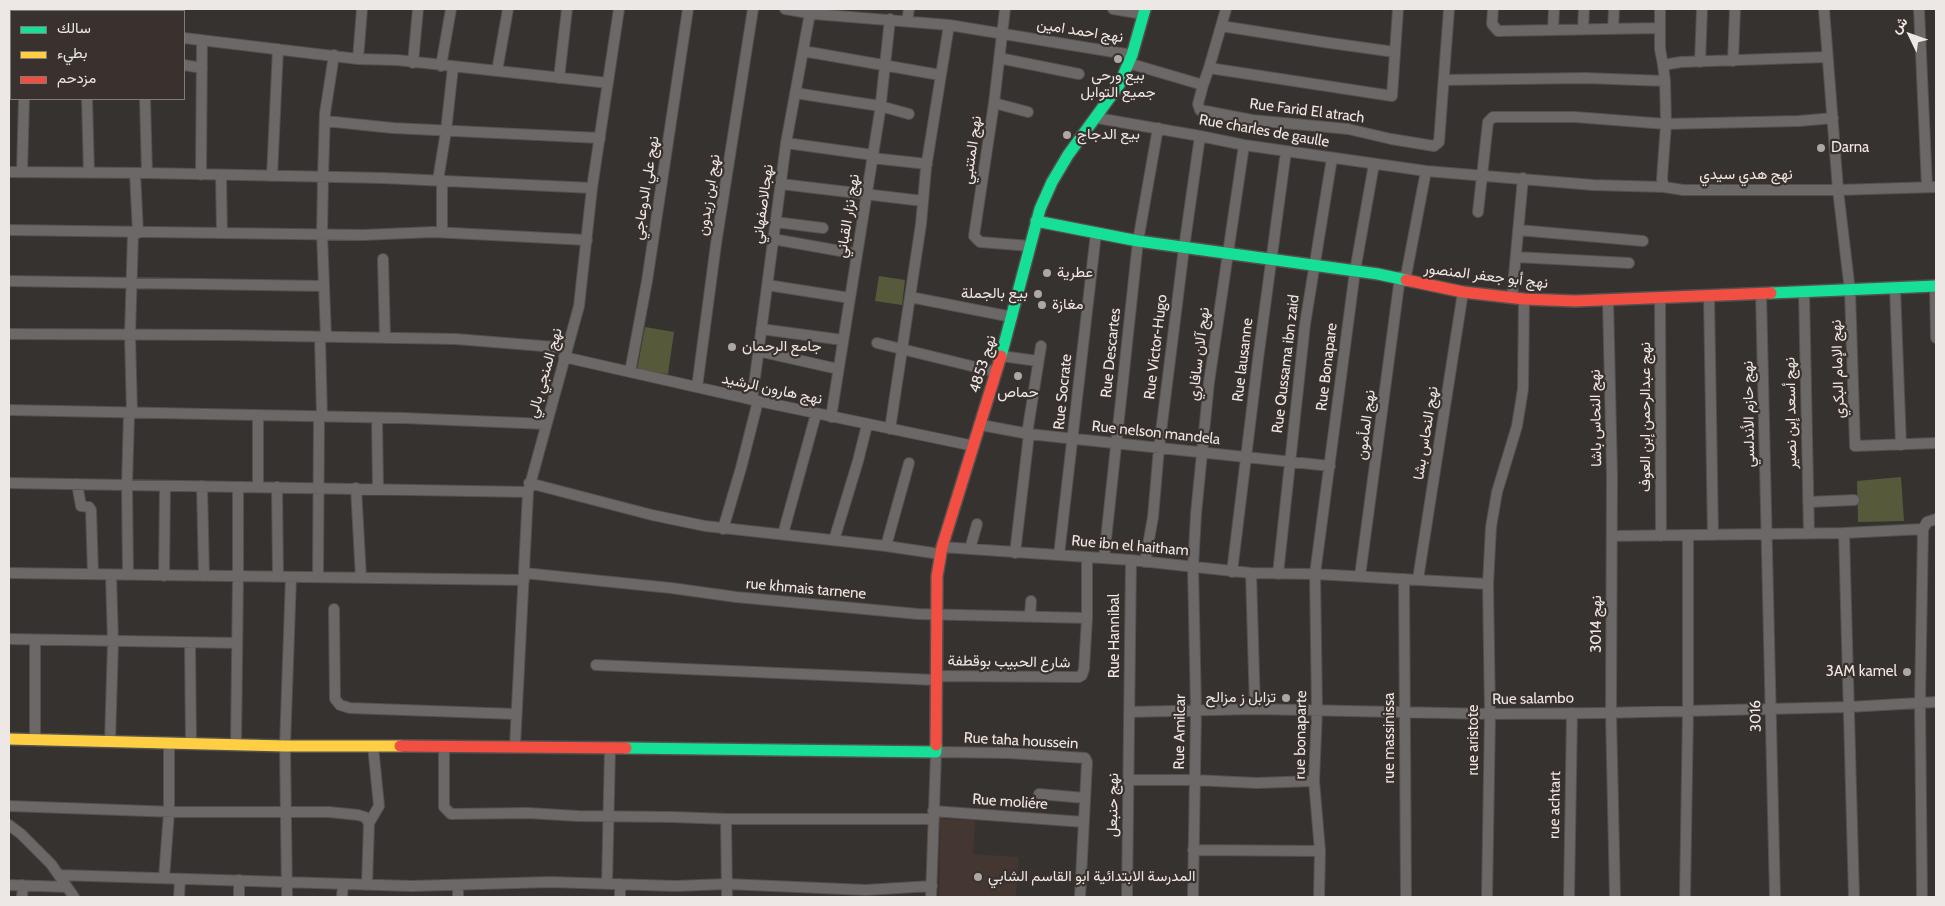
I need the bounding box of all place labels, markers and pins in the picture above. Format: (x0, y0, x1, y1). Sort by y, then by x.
marker: بيع ورحي جميع التوابل (1112, 53, 1124, 65)
place label: بيع ورحي جميع التوابل (1080, 67, 1156, 102)
place label: بيع الدجاج (1077, 126, 1140, 144)
marker: بيع الدجاج (1061, 129, 1073, 141)
place label: Darna (1831, 139, 1869, 157)
marker: Darna (1815, 142, 1827, 154)
place label: عطرية (1057, 264, 1093, 282)
marker: عطرية (1041, 267, 1053, 279)
place label: بيع بالجملة (961, 285, 1028, 303)
marker: بيع بالجملة (1032, 288, 1044, 300)
place label: مغازة (1052, 296, 1083, 314)
marker: مغازة (1036, 299, 1048, 311)
place label: جامع الرحمان (742, 338, 822, 356)
marker: جامع الرحمان (726, 341, 738, 353)
marker: حماص (1012, 370, 1024, 382)
place label: حماص (997, 384, 1039, 402)
place label: 3AM kamel (1826, 663, 1897, 681)
marker: 3AM kamel (1901, 666, 1913, 678)
place label: تزابل ز مزالح (1206, 689, 1276, 707)
marker: تزابل ز مزالح (1280, 692, 1292, 704)
place label: المدرسة الابتدائية ابو القاسم الشابي (988, 868, 1196, 886)
marker: المدرسة الابتدائية ابو القاسم الشابي (972, 871, 984, 883)

